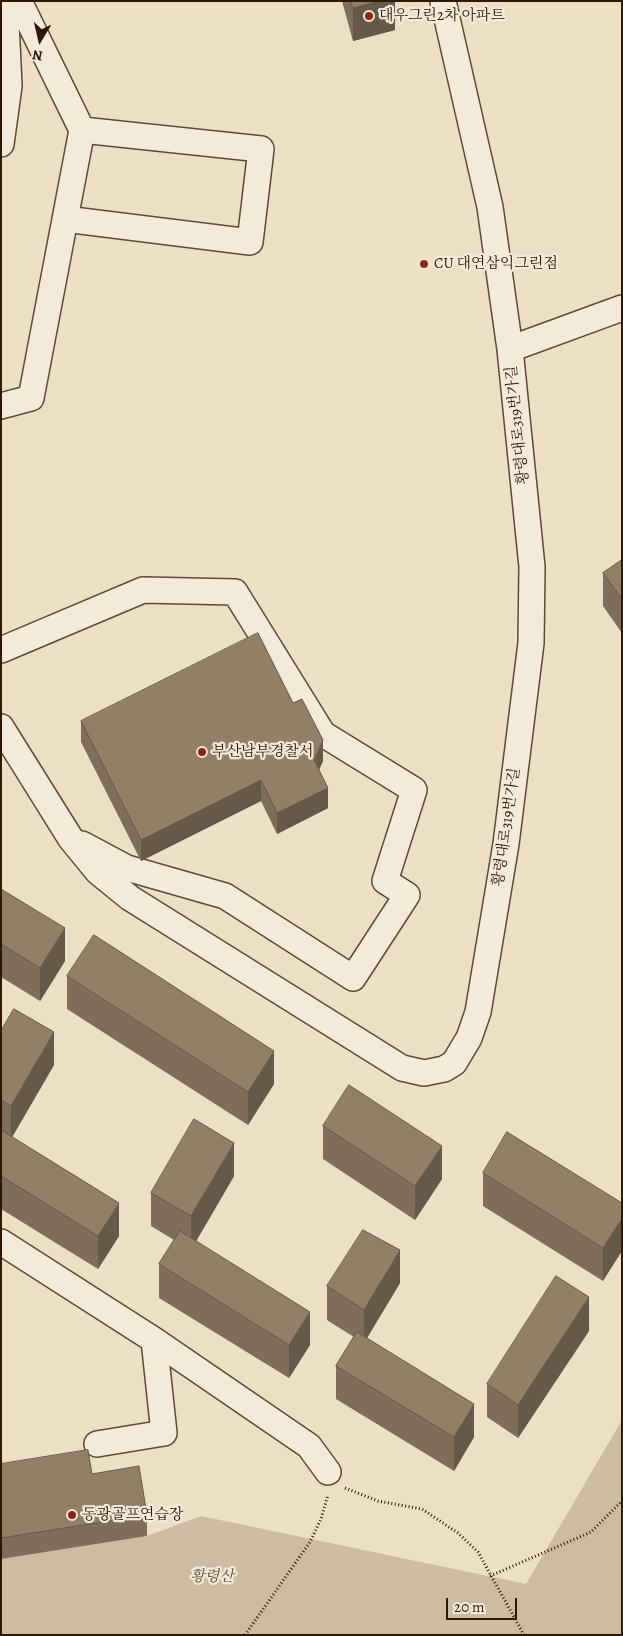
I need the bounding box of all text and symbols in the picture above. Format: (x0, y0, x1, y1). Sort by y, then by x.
place label: 대우그린2차 아파트 (379, 7, 505, 25)
marker: 대우그린2차 아파트 (363, 10, 375, 22)
north arrow (15, 15, 65, 65)
text: N (31, 45, 44, 65)
place label: CU 대연삼익그린점 (434, 255, 558, 273)
marker: CU 대연삼익그린점 (418, 258, 430, 270)
street label: 황령대로319번가길 (503, 365, 533, 485)
place label: 부산남부경찰서 (212, 743, 313, 761)
marker: 부산남부경찰서 (196, 746, 208, 758)
street label: 황령대로319번가길 (490, 767, 524, 887)
place label: 동광골프연습장 (82, 1506, 183, 1524)
marker: 동광골프연습장 (66, 1509, 78, 1521)
park label: 황령산 (190, 1568, 234, 1586)
scale bar (448, 1588, 519, 1620)
text: 20 m (454, 1597, 485, 1617)

